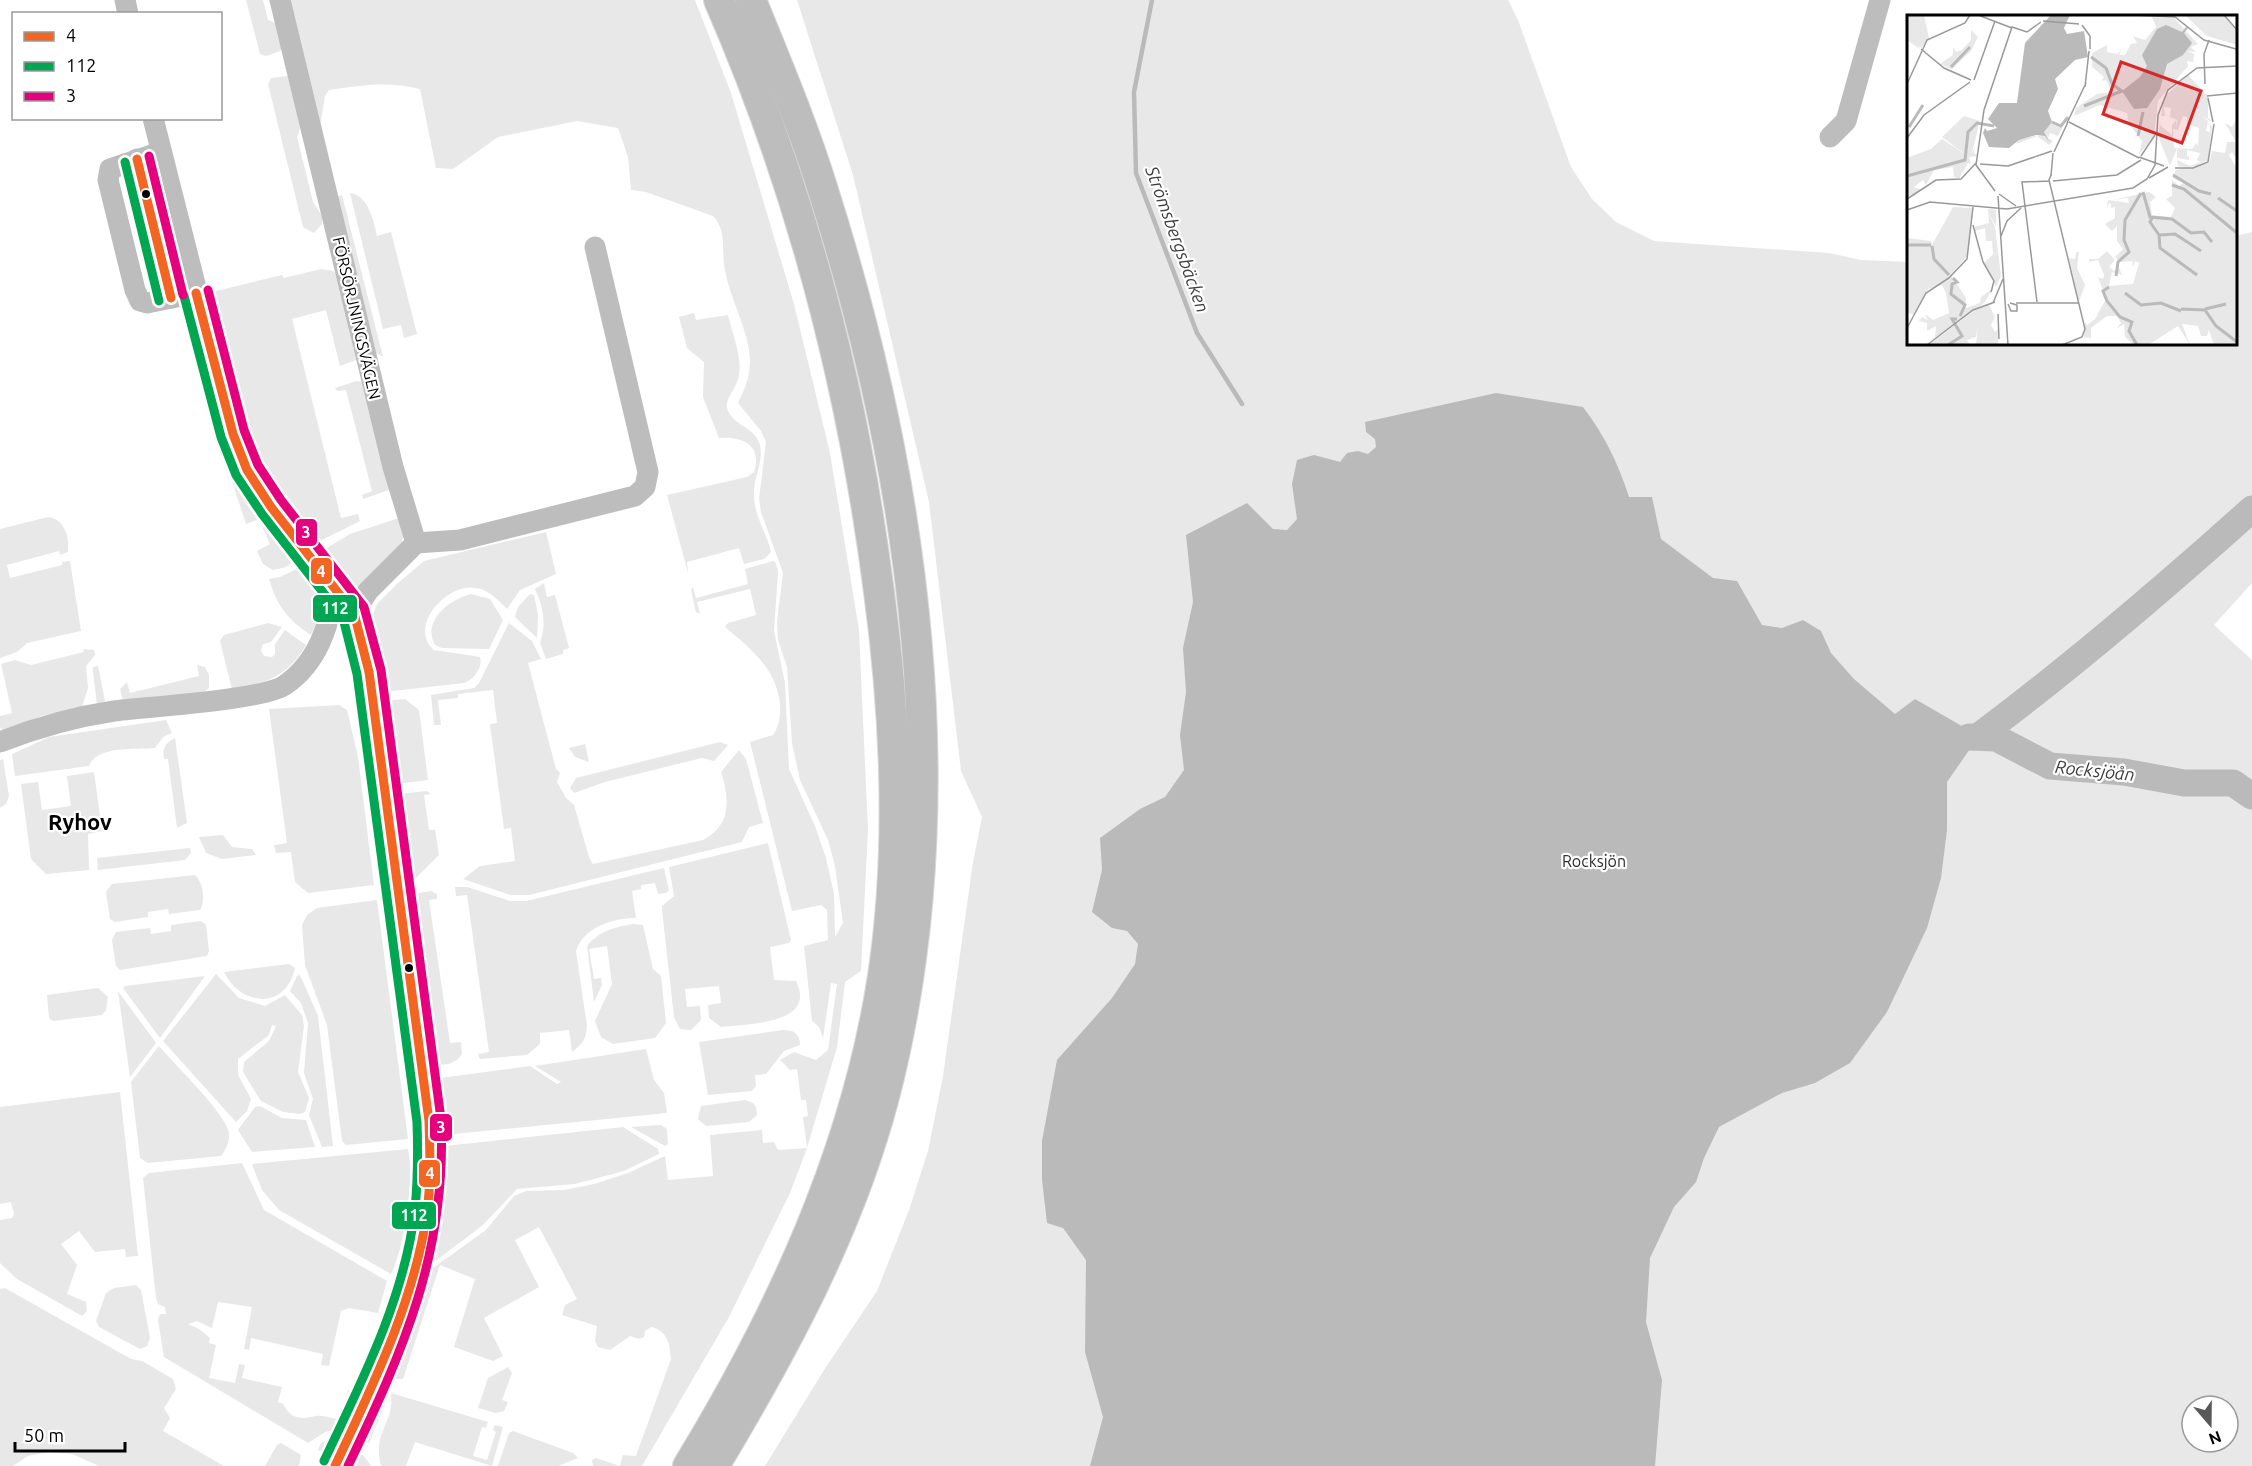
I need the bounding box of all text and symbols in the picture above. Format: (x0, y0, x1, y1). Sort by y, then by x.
legend (12, 12, 222, 120)
inset map (1907, 15, 2237, 345)
text: 4 (66, 25, 76, 45)
text: 112 (66, 55, 96, 75)
text: 3 (66, 85, 76, 105)
water label: Strömsbergsbäcken (1142, 162, 1214, 315)
unlabelled marker (140, 188, 152, 200)
street label: FÖRSÖRJNINGSVÄGEN (330, 235, 384, 401)
line badge: 3 (295, 518, 318, 547)
text: 3 (301, 523, 311, 541)
line badge: 4 (310, 557, 333, 585)
text: 4 (316, 562, 326, 580)
line badge: 112 (312, 594, 358, 623)
text: 112 (321, 599, 349, 617)
water label: Rocksjöån (2054, 756, 2136, 784)
district label: Ryhov (48, 809, 112, 834)
park label: Rocksjön (1562, 852, 1626, 870)
unlabelled marker (403, 962, 415, 974)
line badge: 3 (429, 1113, 453, 1142)
text: 3 (436, 1118, 446, 1136)
line badge: 4 (418, 1159, 441, 1188)
text: 4 (425, 1164, 435, 1182)
line badge: 112 (391, 1201, 437, 1230)
text: 112 (400, 1206, 428, 1224)
north arrow (2180, 1394, 2240, 1454)
scale bar (15, 1415, 124, 1453)
text: 50 m (24, 1425, 64, 1445)
text: N (2206, 1428, 2224, 1449)

